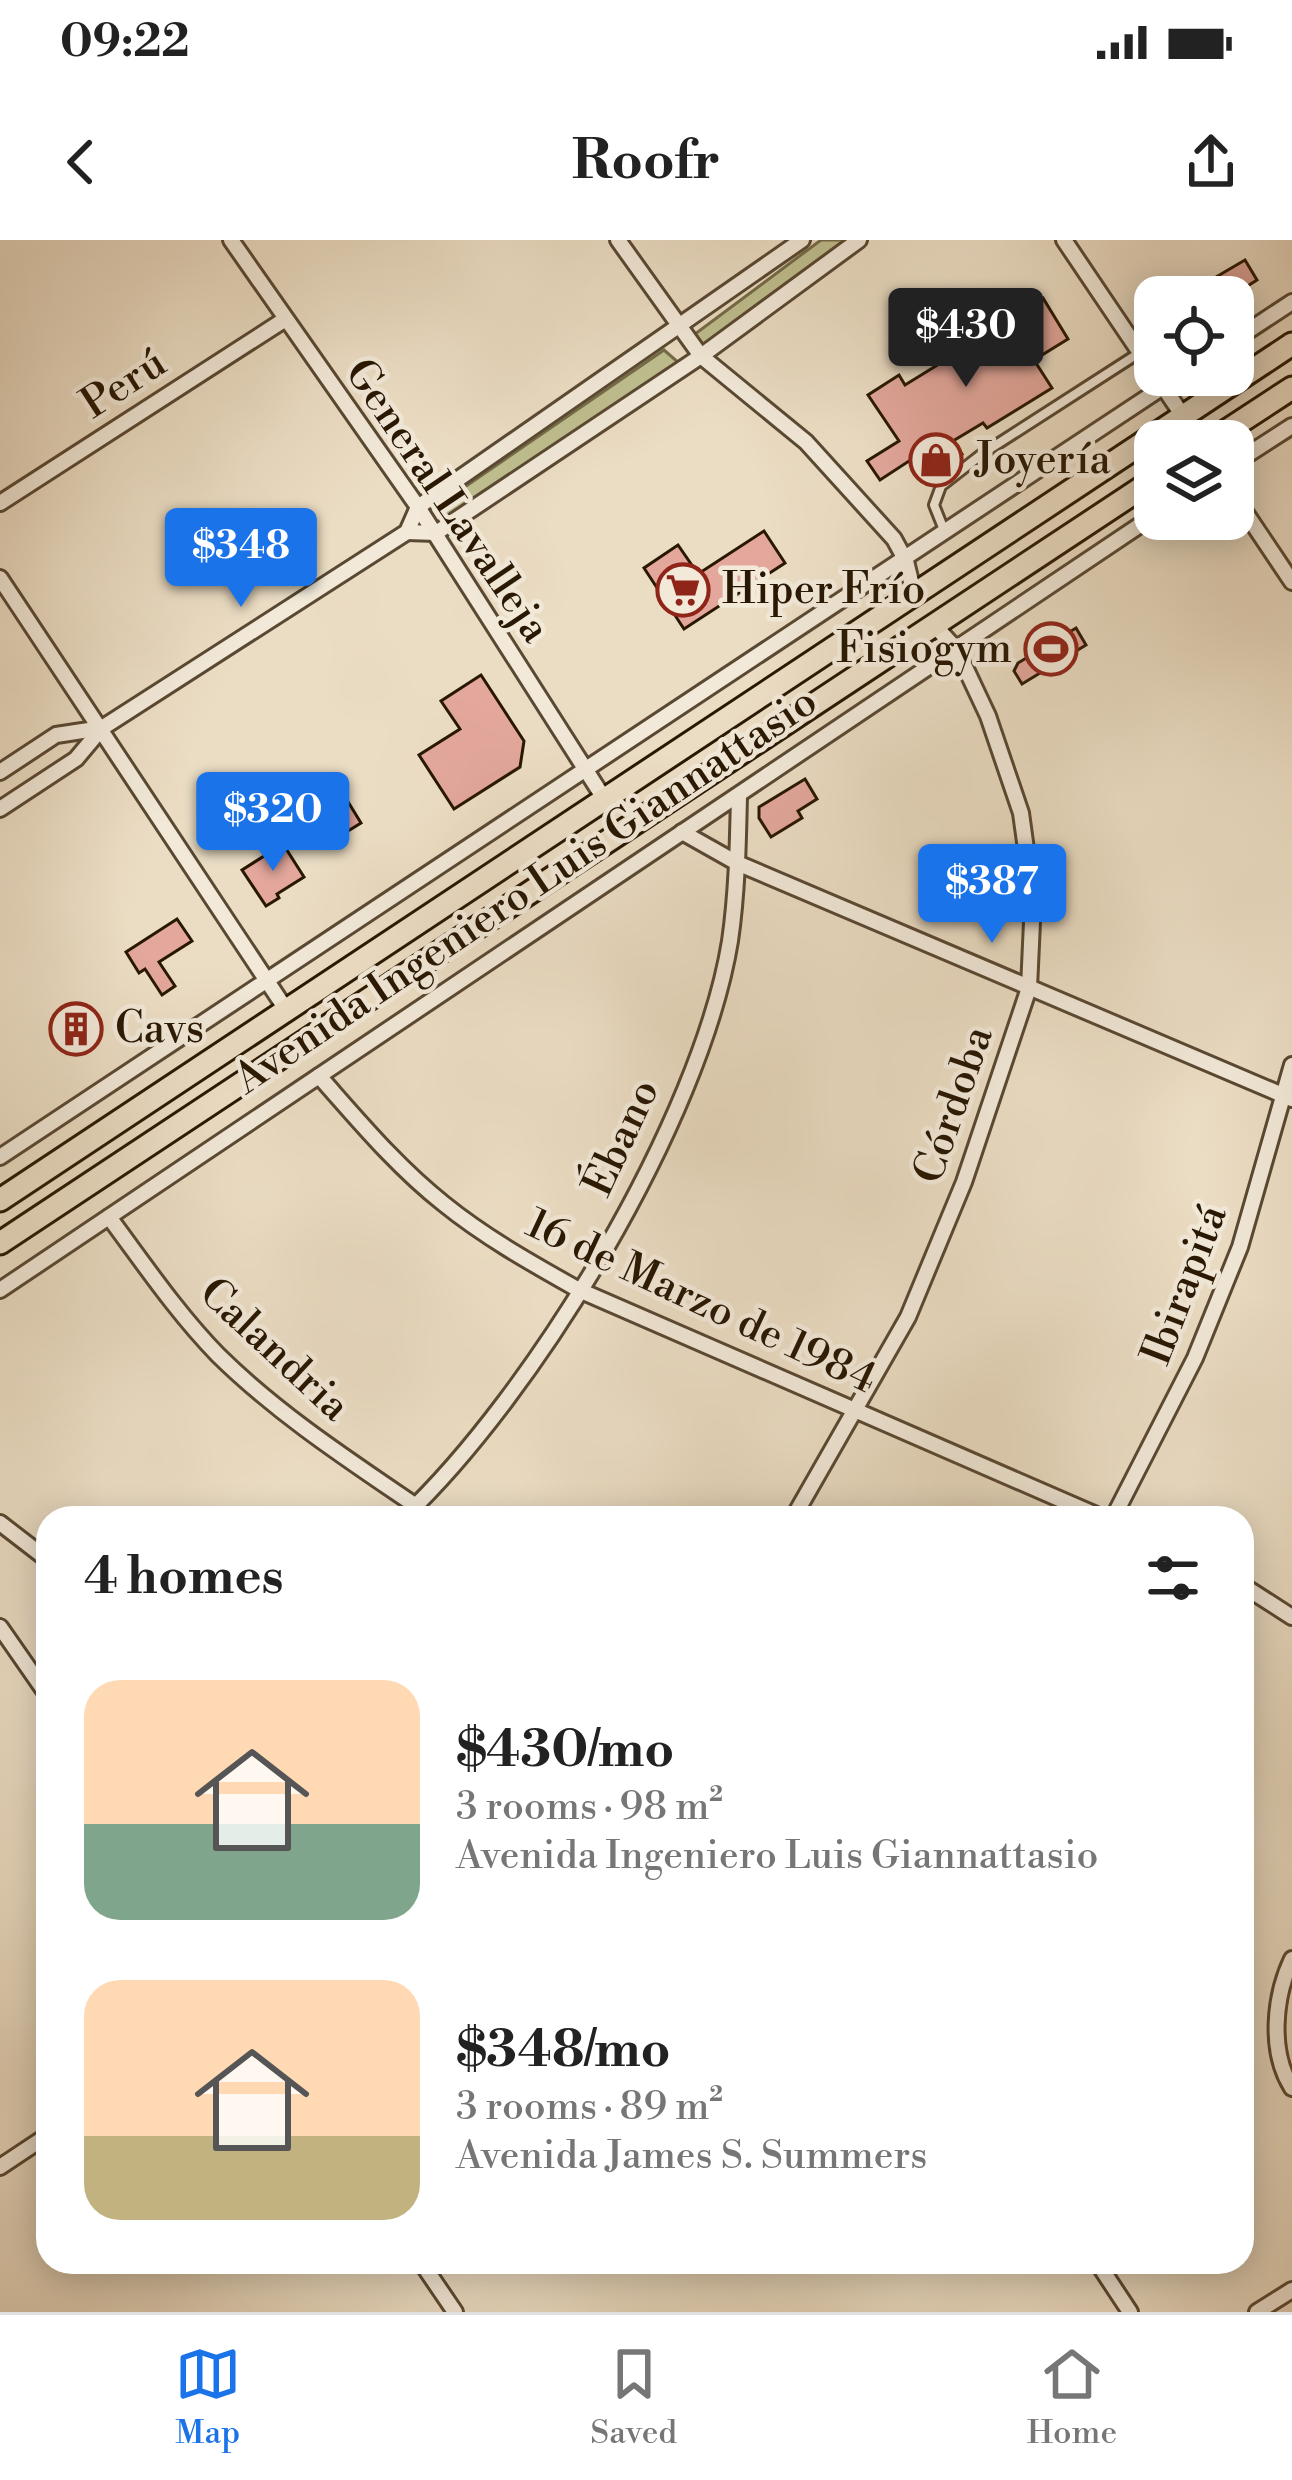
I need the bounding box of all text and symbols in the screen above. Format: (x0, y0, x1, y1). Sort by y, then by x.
text: 09:22 (60, 14, 190, 71)
text: Roofr (572, 128, 720, 196)
icon: back (48, 129, 114, 195)
icon: share (1178, 129, 1244, 195)
map controls (1134, 276, 1254, 540)
button: locate (1134, 276, 1254, 396)
pin: $430 (895, 288, 1037, 390)
text: $430 (915, 302, 1017, 351)
street label: Perú (72, 337, 176, 431)
street label: General Lavalleja (332, 349, 562, 654)
button: layers (1134, 420, 1254, 540)
shop icon: Joyería (908, 432, 964, 488)
place label: Joyería (973, 434, 1112, 488)
pin: $348 (170, 508, 312, 610)
text: $348 (192, 522, 290, 571)
supermarket icon: Hiper Frío (655, 562, 711, 618)
place label: Hiper Frío (722, 564, 925, 617)
sports icon: Fisiogym (1023, 621, 1079, 677)
place label: Fisiogym (836, 623, 1012, 677)
street label: Avenida Ingeniero Luis Giannattasio (224, 676, 828, 1108)
pin: $320 (202, 772, 344, 874)
text: $320 (223, 786, 323, 835)
pin: $387 (921, 844, 1063, 946)
text: $387 (945, 858, 1039, 907)
building icon: Cavs (48, 1001, 104, 1057)
place label: Cavs (115, 1003, 204, 1056)
street label: Córdoba (902, 1019, 1006, 1191)
street label: Ébano (569, 1070, 672, 1205)
street label: Ibirapitá (1130, 1197, 1240, 1373)
street label: 16 de Marzo de 1984 (517, 1198, 885, 1406)
street label: Calandria (188, 1267, 361, 1434)
icon: filters (1140, 1545, 1206, 1611)
text: 4 homes (84, 1546, 284, 1610)
text: $430/mo (456, 1719, 674, 1783)
icon: home (180, 1728, 324, 1872)
text: 3 rooms · 98 m² (456, 1783, 723, 1832)
text: Avenida Ingeniero Luis Giannattasio (456, 1832, 1098, 1881)
text: $348/mo (456, 2019, 671, 2083)
icon: home (180, 2028, 324, 2172)
text: 3 rooms · 89 m² (456, 2083, 723, 2132)
text: Avenida James S. Summers (456, 2132, 927, 2181)
tab: Map (175, 2341, 241, 2454)
tab: Saved (590, 2341, 677, 2454)
tab: Home (1027, 2341, 1117, 2454)

